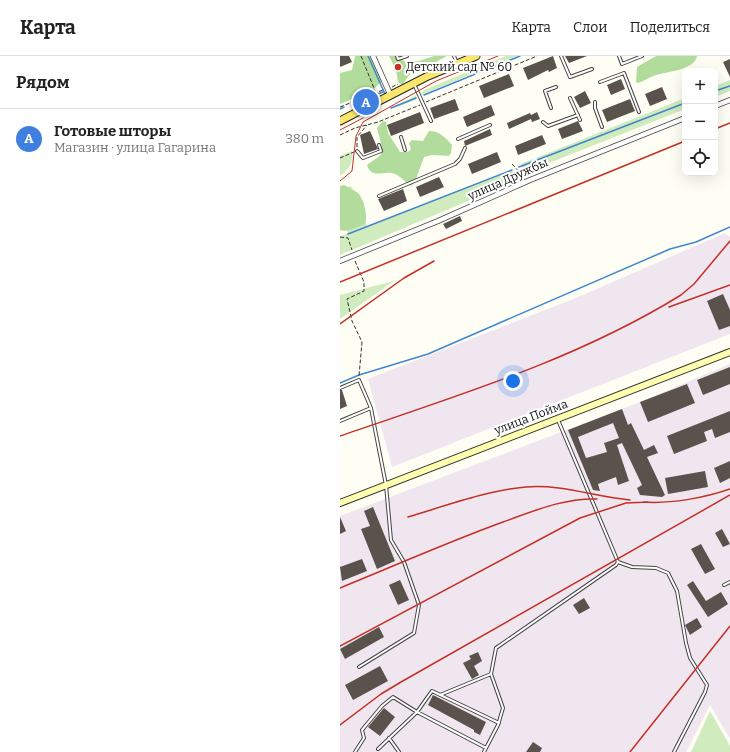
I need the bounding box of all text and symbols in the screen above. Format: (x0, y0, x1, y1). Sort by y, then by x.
text: Карта (20, 16, 76, 39)
text: Карта (511, 19, 551, 36)
text: Слои (573, 19, 608, 36)
text: Поделиться (630, 19, 710, 36)
place label: Детский сад № 60 (406, 60, 512, 74)
marker: Детский сад № 60 (393, 62, 403, 72)
map controls (682, 68, 718, 176)
button: + (682, 68, 718, 104)
text: Рядом (16, 72, 69, 93)
pin: A (353, 87, 379, 117)
button: − (682, 104, 718, 140)
text: Готовые шторы (54, 122, 171, 140)
text: A (24, 131, 34, 146)
text: 380 m (285, 131, 324, 146)
text: Магазин · улица Гагарина (54, 140, 216, 155)
button: locate (682, 140, 718, 176)
street label: улица Дружбы (465, 155, 551, 203)
your location (503, 371, 523, 391)
street label: улица Пойма (491, 396, 570, 438)

